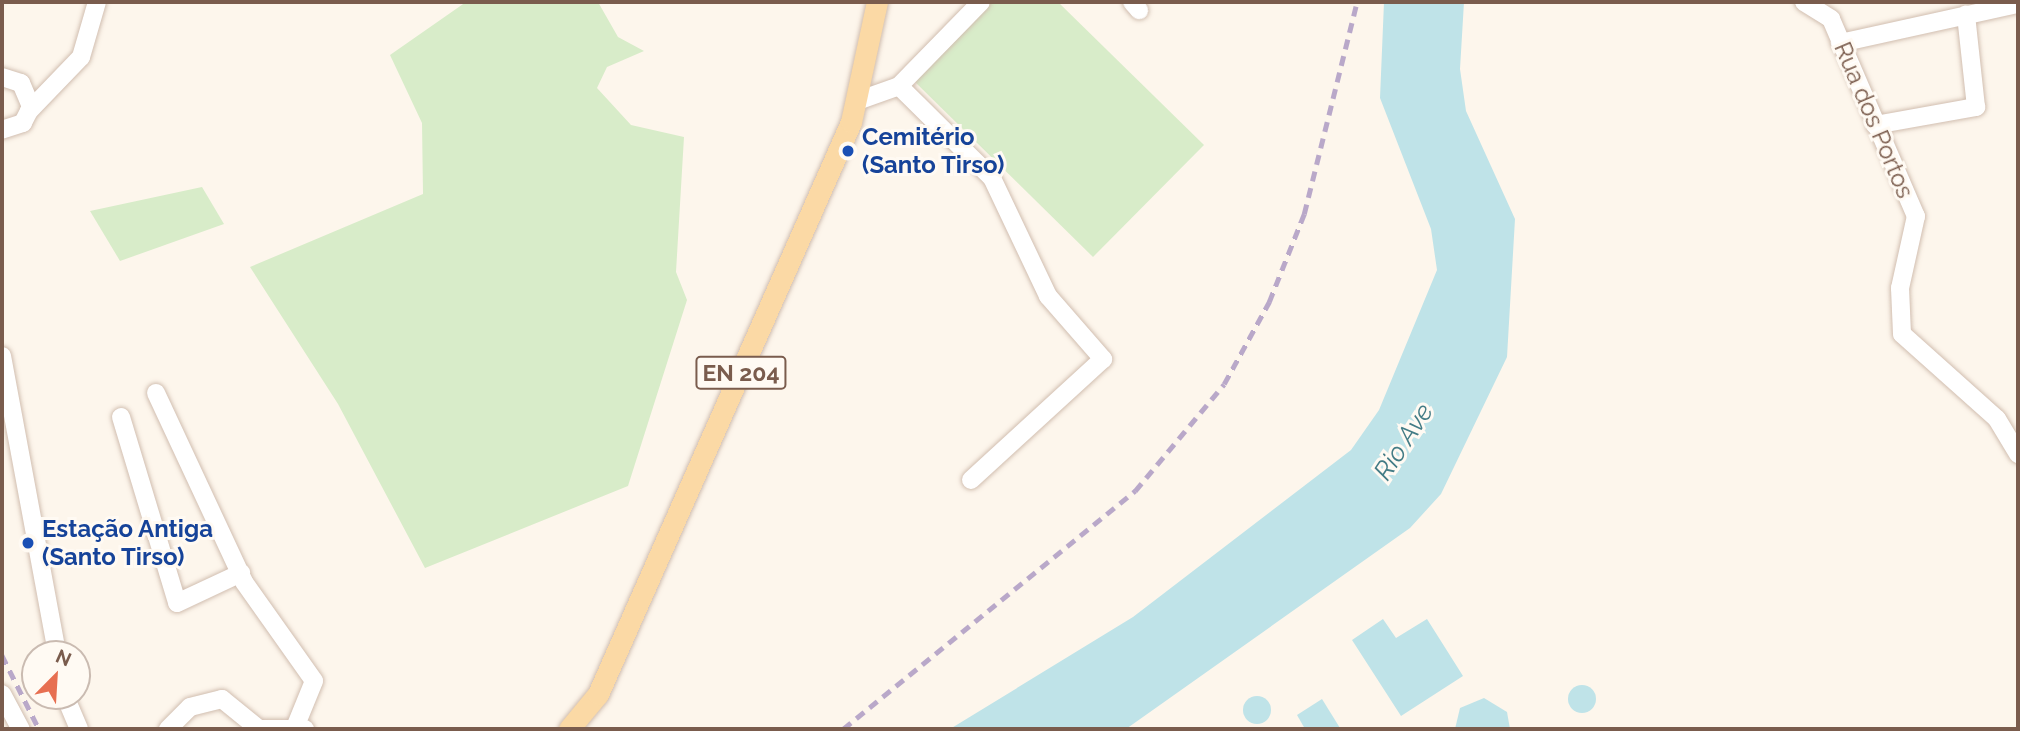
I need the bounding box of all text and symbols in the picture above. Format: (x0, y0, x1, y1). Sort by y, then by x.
street label: Rua dos Portos (1828, 38, 1920, 202)
place label: Cemitério (Santo Tirso) (862, 123, 1005, 179)
marker: Cemitério (Santo Tirso) (840, 143, 856, 159)
road number: EN 204 (694, 354, 788, 392)
water label: Rio Ave (1368, 398, 1440, 486)
place label: Estação Antiga (Santo Tirso) (42, 515, 214, 571)
marker: Estação Antiga (Santo Tirso) (20, 535, 36, 551)
north arrow (21, 640, 91, 710)
text: N (53, 645, 75, 671)

